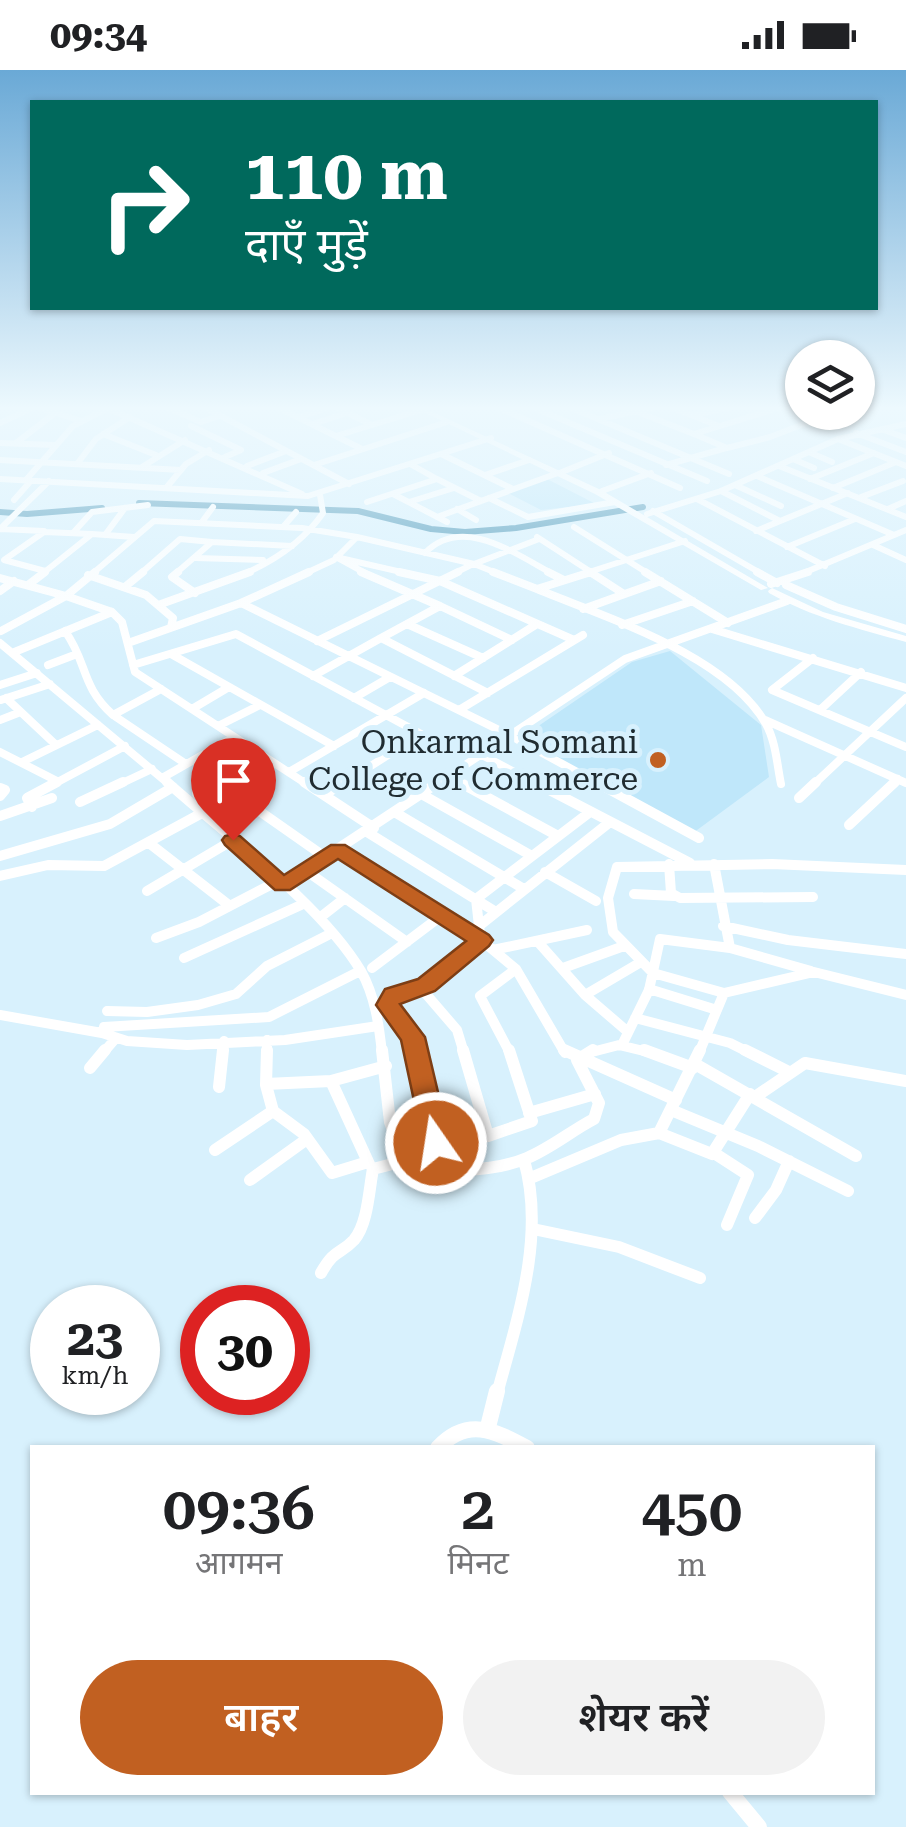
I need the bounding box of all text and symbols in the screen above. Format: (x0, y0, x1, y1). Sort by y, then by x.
text: 09:34 (50, 13, 147, 57)
text: 110 m (245, 134, 448, 216)
icon: right (80, 140, 210, 270)
text: दाएँ मुड़ें (245, 218, 368, 271)
map controls (785, 340, 875, 430)
button: layers (785, 340, 875, 430)
place label: Onkarmal Somani College of Commerce (308, 723, 638, 798)
pin (191, 738, 276, 841)
marker: Onkarmal Somani College of Commerce (647, 749, 669, 771)
icon: arrive (206, 753, 261, 808)
position arrow (384, 1091, 488, 1195)
speed limit sign: 30 (180, 1285, 310, 1415)
text: 23 (67, 1309, 123, 1367)
text: km/h (62, 1361, 128, 1390)
text: 09:36 (163, 1473, 315, 1544)
text: 2 (461, 1473, 495, 1544)
text: 450 (641, 1475, 742, 1546)
text: आगमन (195, 1544, 283, 1582)
text: मिनट (447, 1544, 509, 1582)
text: m (677, 1546, 706, 1584)
button: बाहर (80, 1660, 443, 1775)
button: शेयर करें (463, 1660, 825, 1775)

